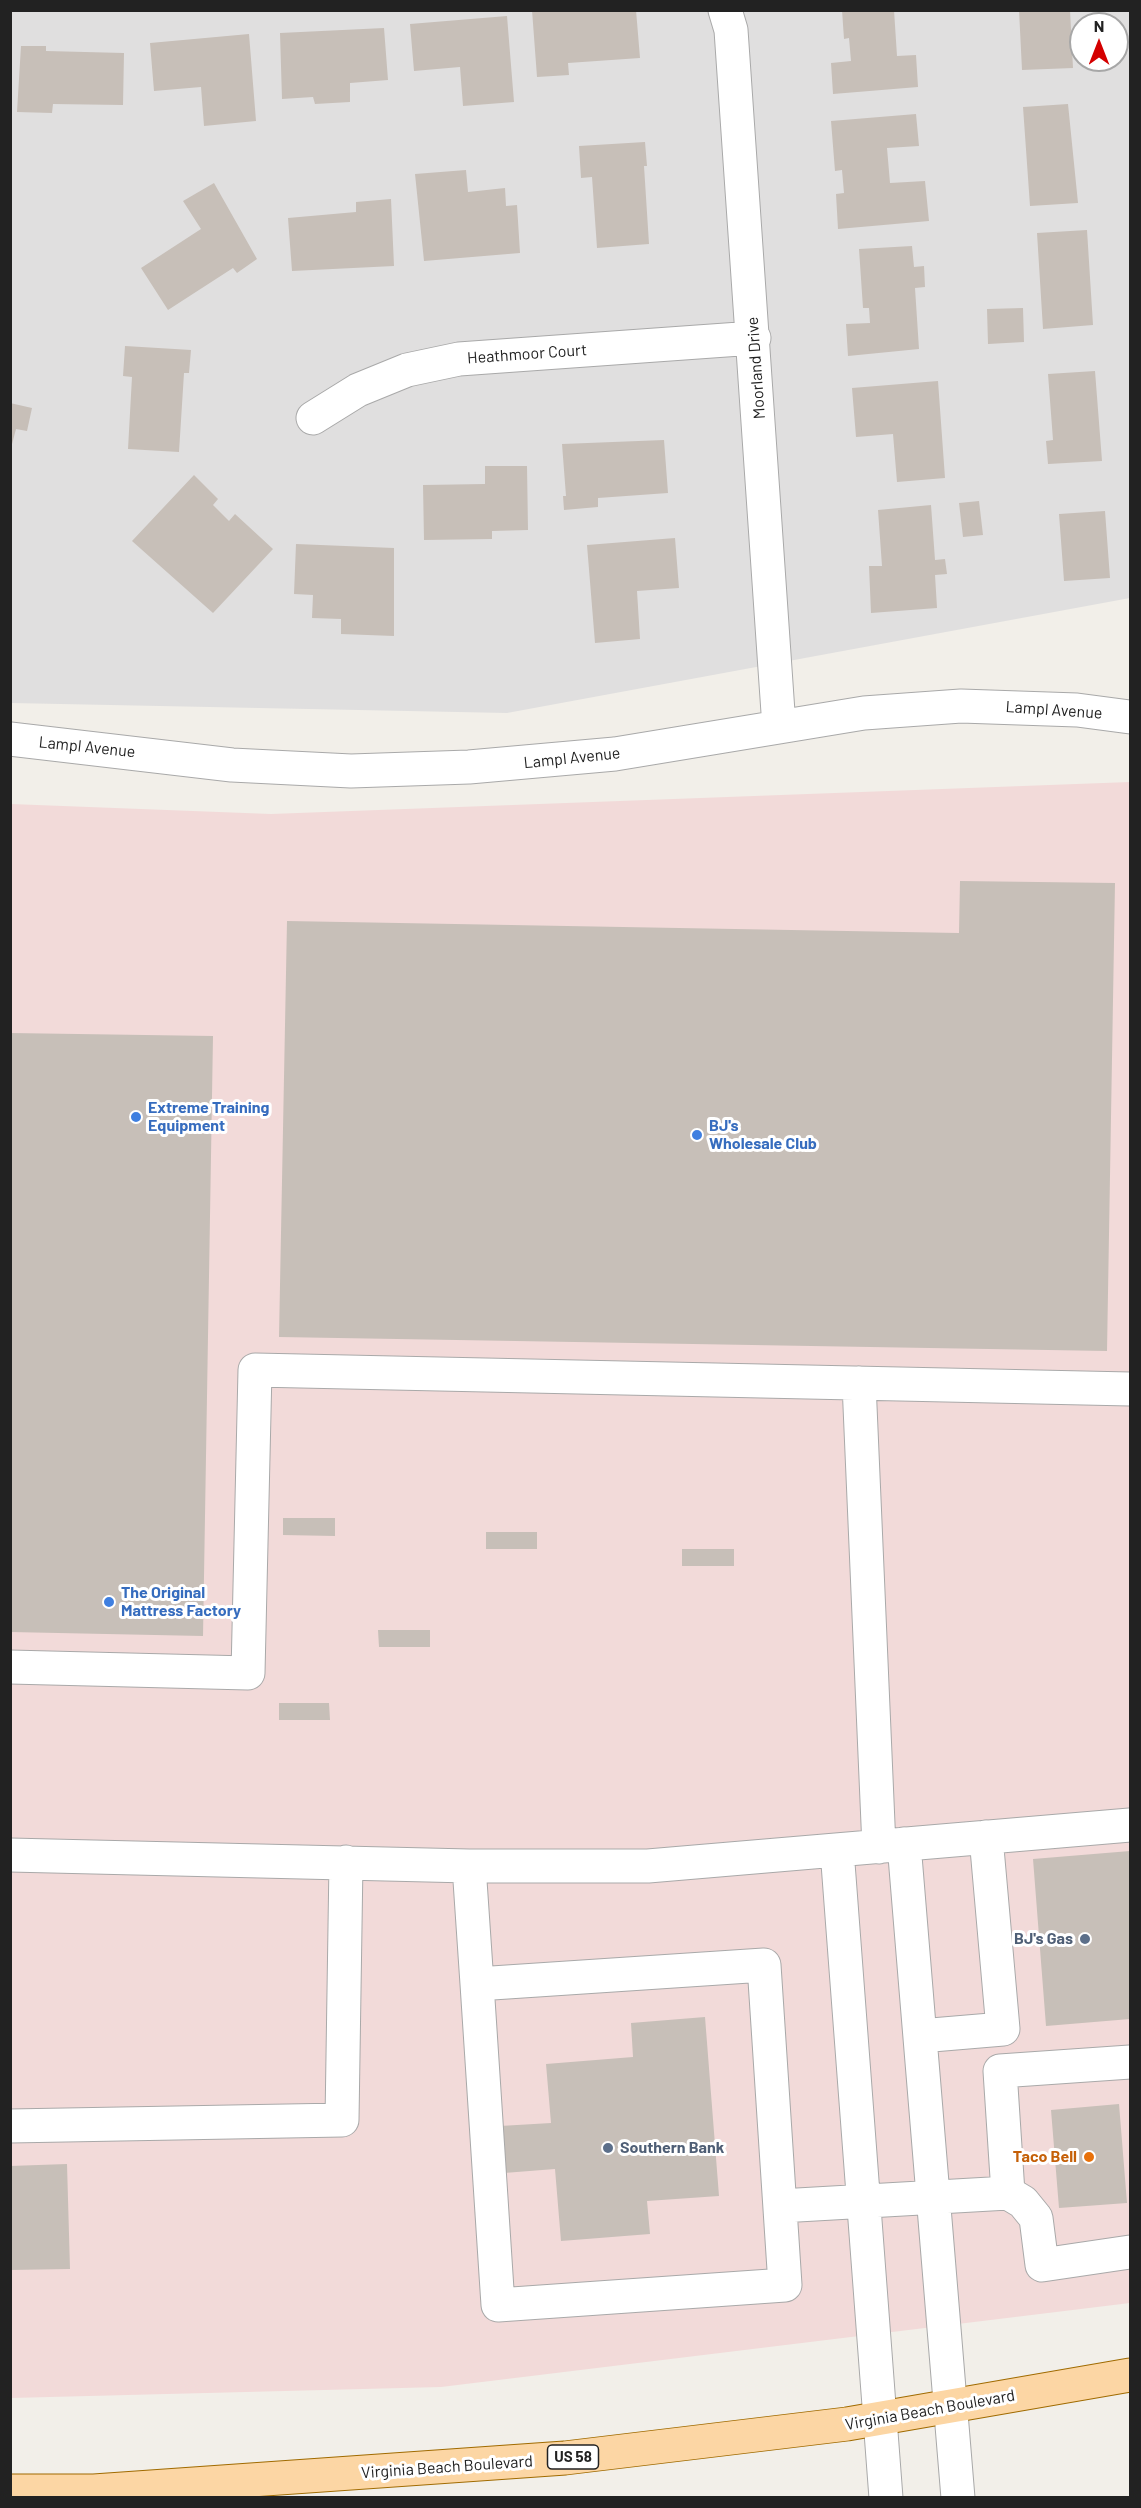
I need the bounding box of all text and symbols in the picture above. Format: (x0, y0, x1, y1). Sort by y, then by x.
north arrow (1069, 12, 1129, 72)
text: N (1094, 16, 1104, 35)
street label: Moorland Drive (743, 316, 769, 420)
street label: Heathmoor Court (467, 340, 587, 368)
street label: Lampl Avenue (1005, 697, 1103, 723)
street label: Lampl Avenue (38, 732, 136, 762)
street label: Lampl Avenue (523, 743, 621, 773)
place label: Extreme Training Equipment (148, 1098, 269, 1136)
marker: Extreme Training Equipment (129, 1110, 143, 1124)
place label: BJ's Wholesale Club (709, 1116, 817, 1154)
marker: BJ's Wholesale Club (690, 1128, 704, 1142)
place label: The Original Mattress Factory (121, 1583, 241, 1621)
marker: The Original Mattress Factory (102, 1595, 116, 1609)
place label: BJ's Gas (1014, 1929, 1073, 1949)
marker: BJ's Gas (1078, 1932, 1092, 1946)
place label: Southern Bank (620, 2138, 724, 2158)
marker: Southern Bank (601, 2141, 615, 2155)
place label: Taco Bell (1013, 2147, 1077, 2167)
marker: Taco Bell (1082, 2150, 1096, 2164)
street label: Virginia Beach Boulevard (844, 2386, 1016, 2434)
road number: US 58 (548, 2445, 598, 2469)
street label: Virginia Beach Boulevard (361, 2451, 533, 2483)

